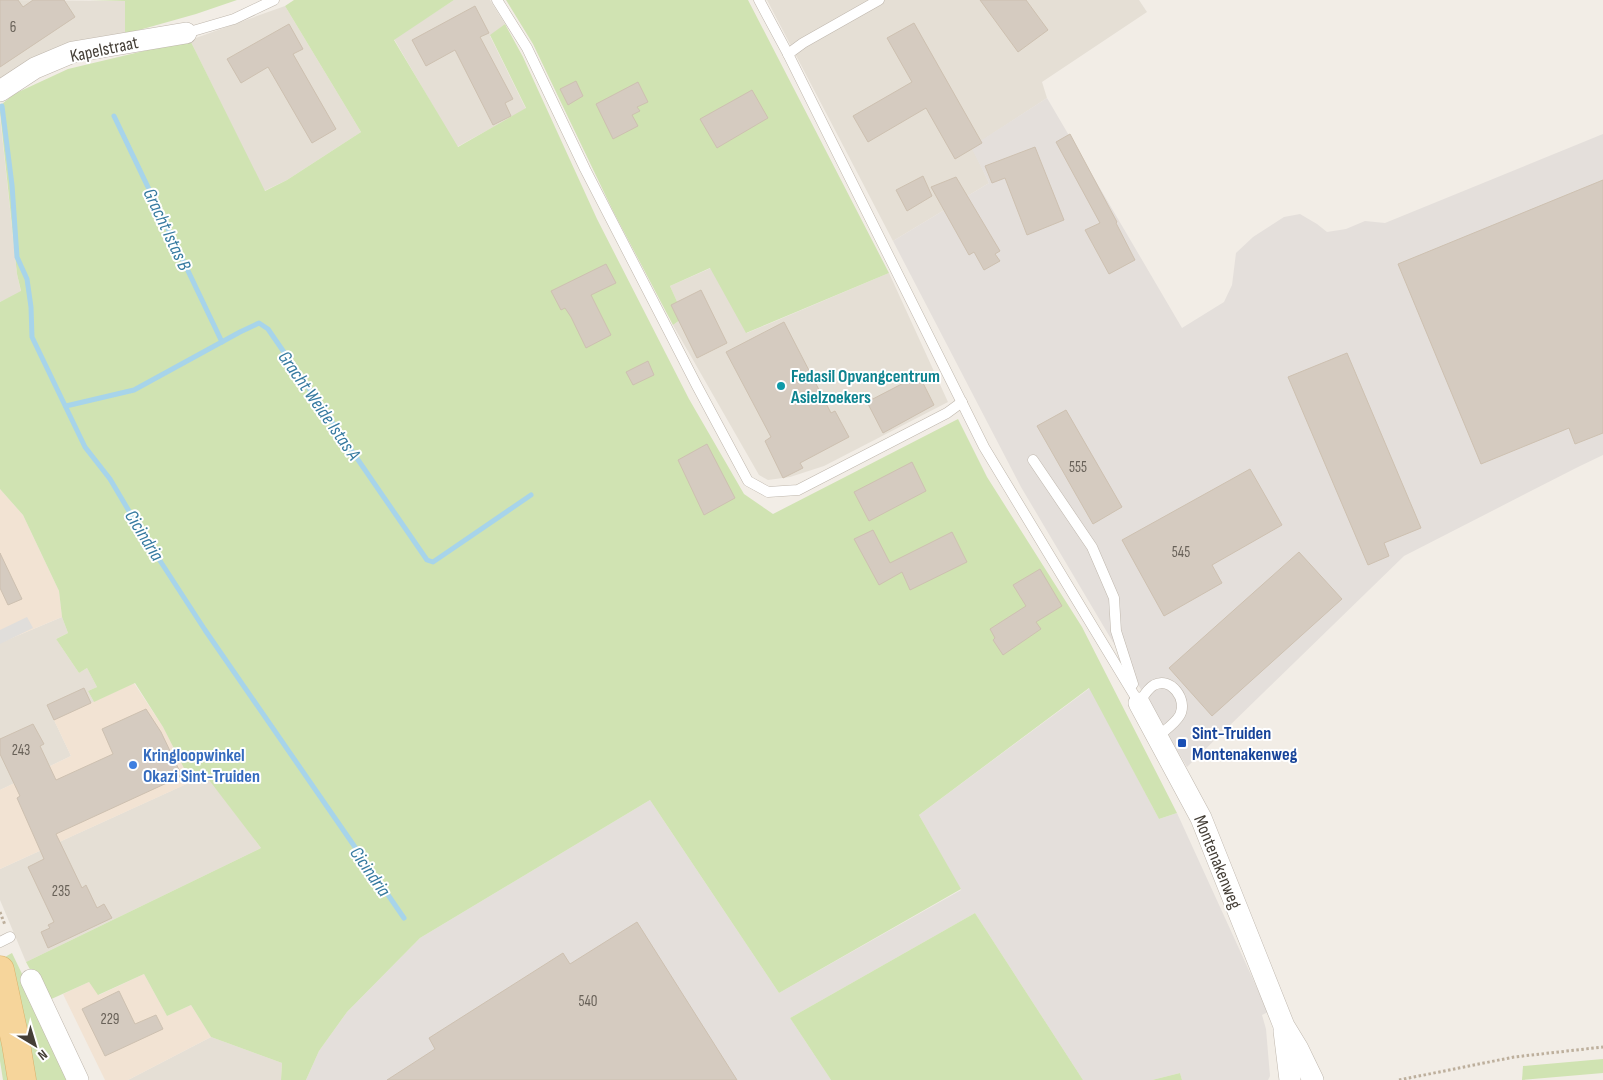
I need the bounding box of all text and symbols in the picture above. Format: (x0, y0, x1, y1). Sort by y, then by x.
house number: 6 (10, 18, 16, 37)
street label: Kapelstraat (68, 32, 141, 67)
water label: Gracht Istas B (138, 185, 196, 275)
water label: Gracht Weide Istas A (273, 347, 365, 465)
place label: Fedasil Opvangcentrum Asielzoekers (790, 366, 940, 408)
marker: Fedasil Opvangcentrum Asielzoekers (775, 380, 787, 392)
house number: 555 (1069, 458, 1087, 477)
water label: Cicindria (119, 506, 168, 566)
house number: 545 (1172, 543, 1190, 562)
place label: Sint-Truiden Montenakenweg (1192, 723, 1298, 765)
marker: Sint-Truiden Montenakenweg (1176, 737, 1188, 749)
house number: 243 (12, 741, 30, 760)
place label: Kringloopwinkel Okazi Sint-Truiden (143, 745, 260, 787)
marker: Kringloopwinkel Okazi Sint-Truiden (127, 759, 139, 771)
street label: Montenakenweg (1189, 812, 1246, 912)
water label: Cicindria (344, 842, 395, 901)
house number: 235 (52, 882, 70, 901)
house number: 540 (578, 992, 598, 1011)
house number: 229 (100, 1010, 120, 1029)
north arrow (10, 1020, 60, 1070)
text: N (35, 1046, 51, 1064)

